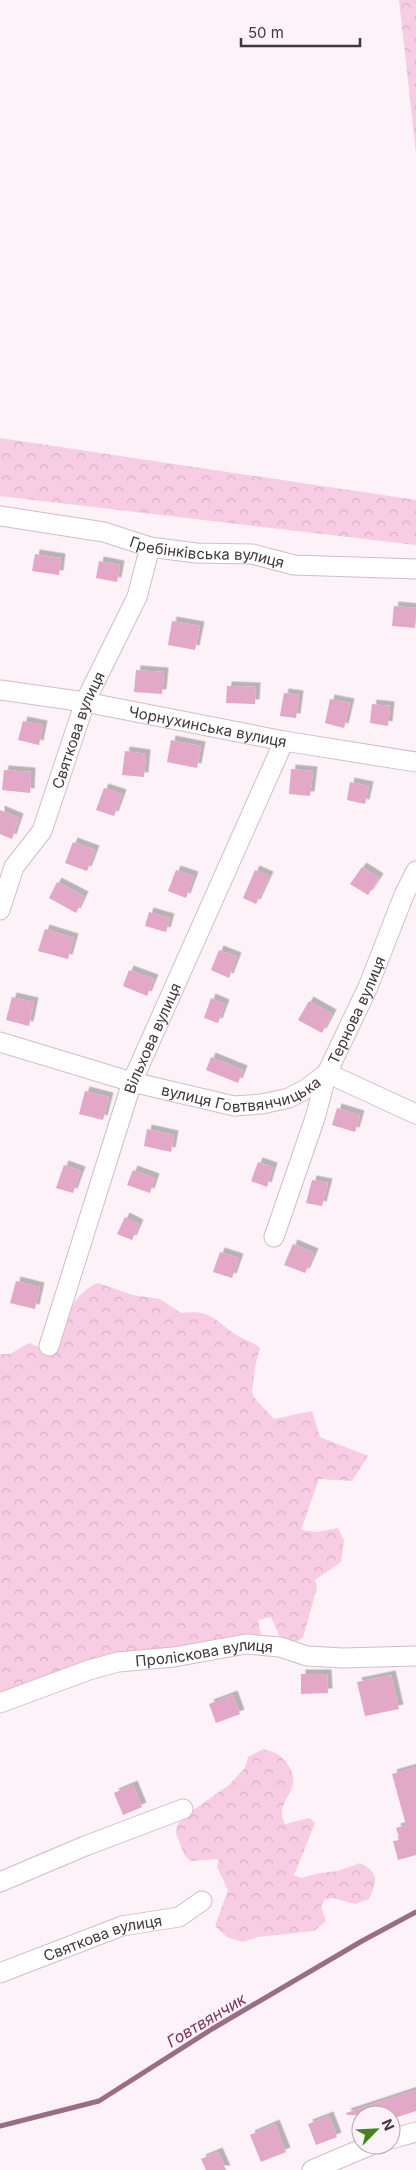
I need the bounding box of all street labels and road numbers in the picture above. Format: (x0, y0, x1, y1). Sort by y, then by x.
street label: Гребінківська вулиця (127, 532, 286, 572)
street label: Святкова вулиця (47, 668, 108, 791)
street label: Чорнухинська вулиця (127, 701, 289, 751)
street label: Тернова вулиця (323, 953, 389, 1067)
street label: Вільхова вулиця (120, 980, 185, 1096)
street label: вулиця Говтвянчицька (160, 1072, 324, 1116)
street label: Проліскова вулиця (134, 1634, 274, 1670)
street label: Святкова вулиця (40, 1910, 163, 1965)

